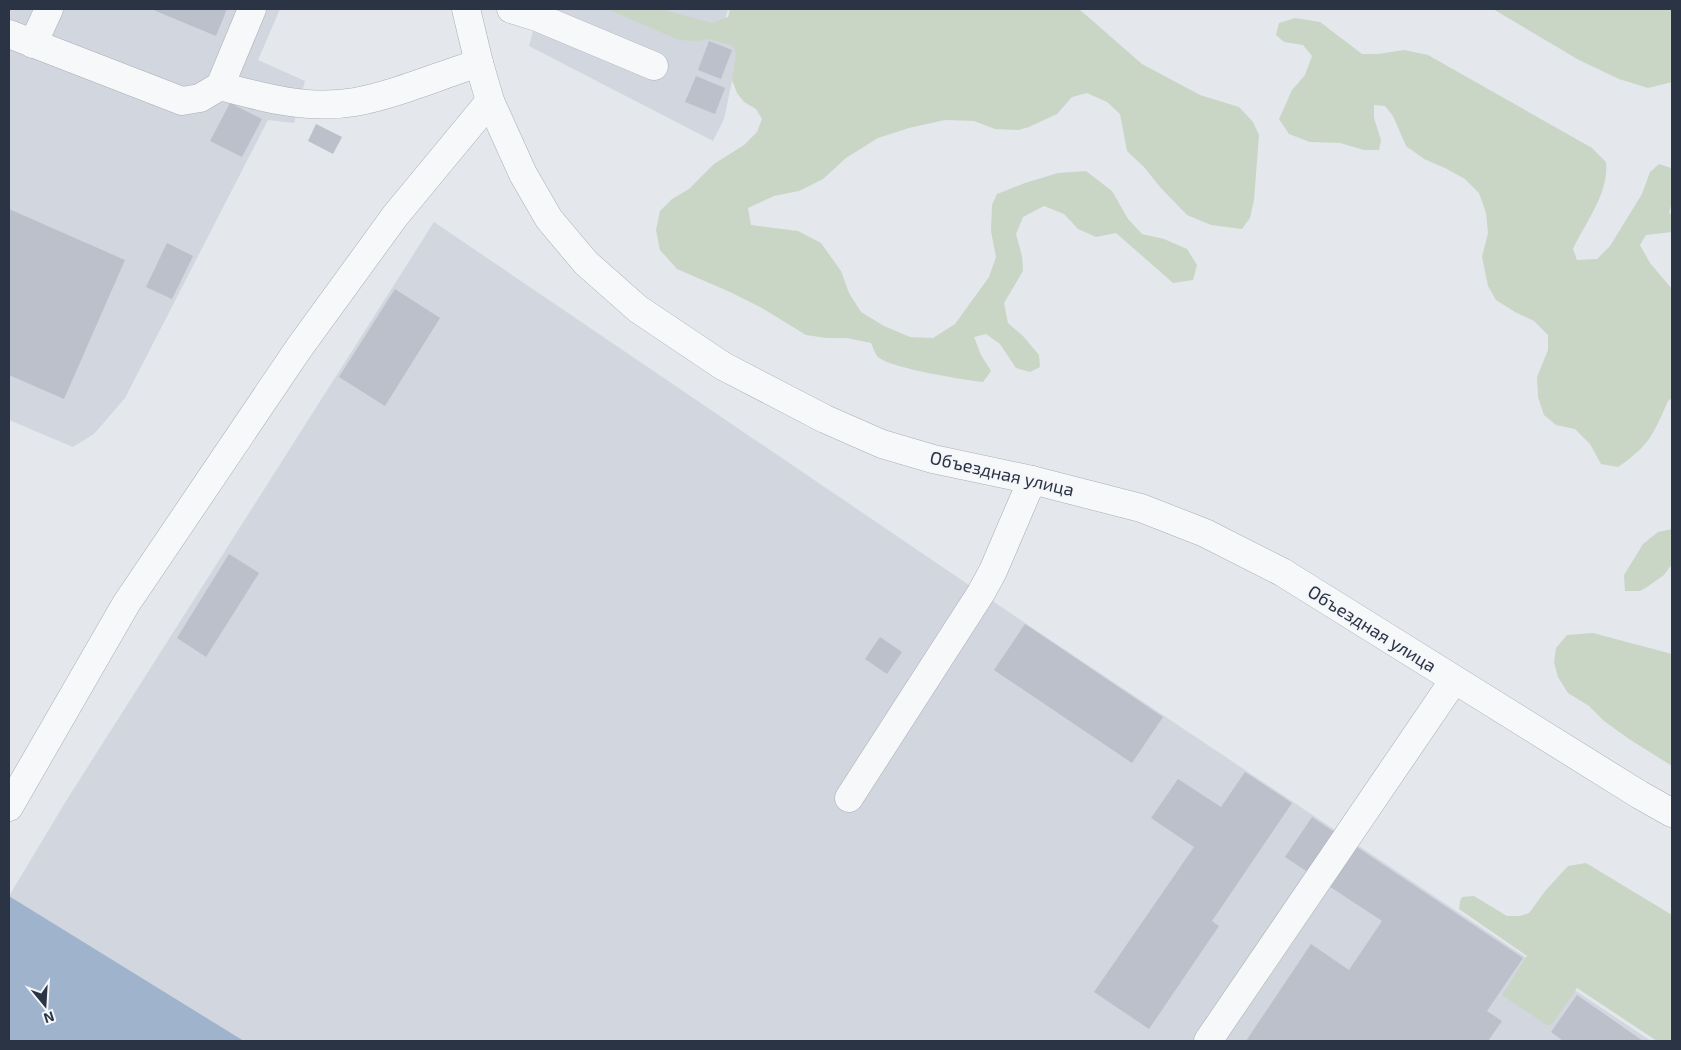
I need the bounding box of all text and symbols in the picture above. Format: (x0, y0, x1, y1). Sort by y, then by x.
street label: Объездная улица (928, 446, 1076, 500)
street label: Объездная улица (1304, 580, 1441, 677)
north arrow (20, 980, 70, 1030)
text: N (42, 1008, 57, 1027)

